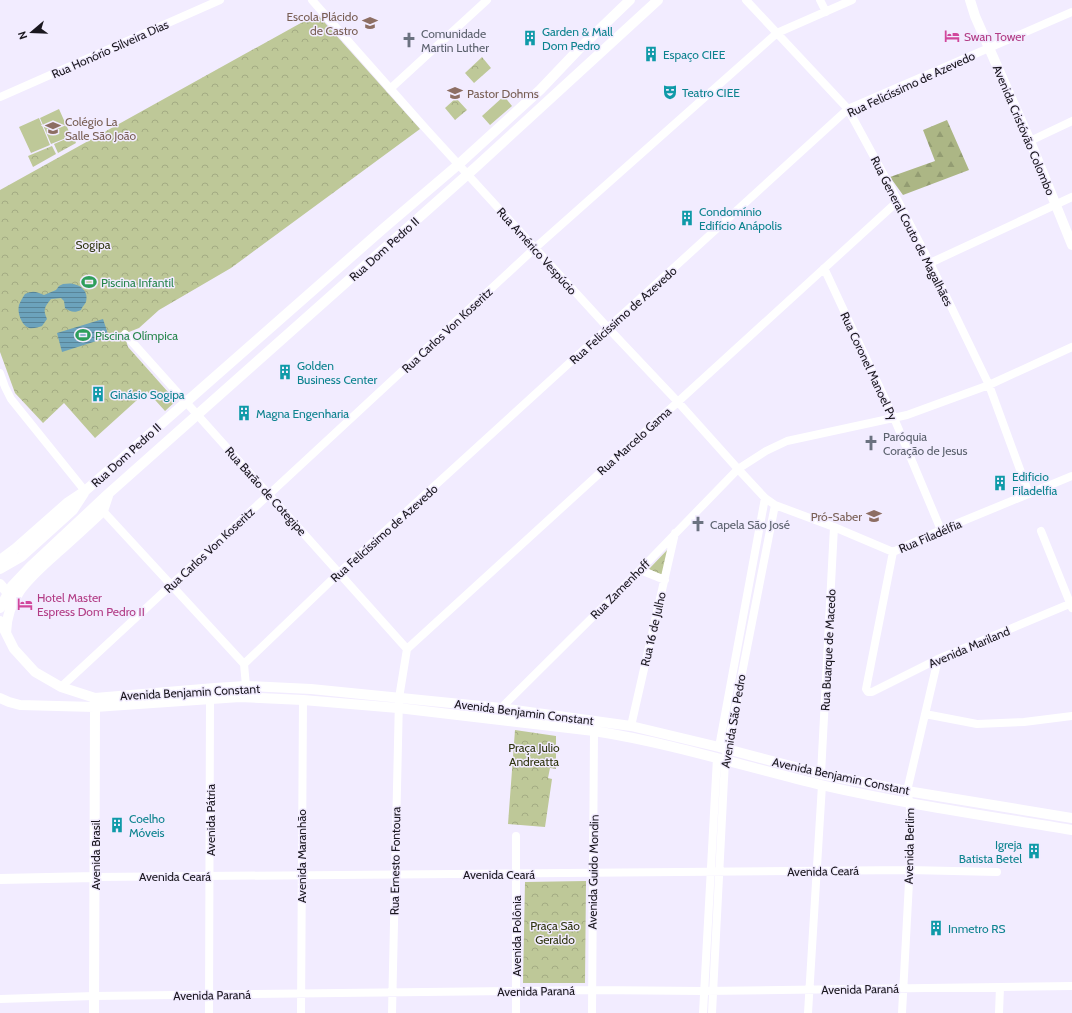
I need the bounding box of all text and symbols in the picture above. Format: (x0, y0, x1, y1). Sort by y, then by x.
place label: Escola Plácido de Castro (287, 9, 358, 38)
north arrow (12, 12, 52, 52)
school or university icon: Escola Plácido de Castro (361, 14, 379, 32)
street label: Rua Honório Silveira Dias (49, 16, 171, 82)
place label: Garden & Mall Dom Pedro (542, 24, 613, 53)
place label: Comunidade Martin Luther (421, 26, 489, 55)
hotel icon: Swan Tower (943, 27, 961, 45)
text: N (15, 29, 30, 41)
building icon: Garden & Mall Dom Pedro (521, 29, 539, 47)
place label: Swan Tower (964, 29, 1025, 44)
church icon: Comunidade Martin Luther (400, 31, 418, 49)
building icon: Espaço CIEE (642, 45, 660, 63)
place label: Espaço CIEE (663, 47, 726, 62)
street label: Rua Felicíssimo de Azevedo (845, 48, 978, 120)
street label: Avenida Cristóvão Colombo (990, 63, 1058, 198)
theatre icon: Teatro CIEE (661, 83, 679, 101)
school or university icon: Pastor Dohms (446, 84, 464, 102)
place label: Teatro CIEE (682, 85, 740, 100)
place label: Pastor Dohms (467, 86, 539, 101)
place label: Colégio La Salle São João (65, 114, 137, 143)
school or university icon: Colégio La Salle São João (44, 119, 62, 137)
street label: Rua General Couto de Magalhães (868, 154, 956, 308)
street label: Rua Américo Vespúcio (494, 204, 580, 298)
place label: Condomínio Edifício Anápolis (699, 204, 782, 233)
building icon: Condomínio Edifício Anápolis (678, 209, 696, 227)
street label: Rua Dom Pedro II (346, 214, 422, 284)
park label: Sogipa (76, 237, 111, 252)
street label: Rua Felicíssimo de Azevedo (566, 263, 680, 367)
sports icon: Piscina Infantil (80, 273, 98, 291)
place label: Piscina Infantil (101, 275, 174, 290)
street label: Rua Carlos Von Koseritz (399, 284, 496, 376)
street label: Rua Coronel Manoel Py (837, 310, 901, 422)
sports icon: Piscina Olímpica (74, 326, 92, 344)
place label: Piscina Olímpica (95, 328, 178, 343)
place label: Golden Business Center (297, 358, 378, 387)
building icon: Golden Business Center (276, 363, 294, 381)
building icon: Ginásio Sogipa (89, 385, 107, 403)
place label: Ginásio Sogipa (110, 387, 185, 402)
building icon: Magna Engenharia (235, 404, 253, 422)
street label: Rua Marcelo Gama (594, 404, 674, 478)
place label: Magna Engenharia (256, 406, 349, 421)
street label: Rua Dom Pedro II (88, 420, 164, 490)
place label: Paróquia Coração de Jesus (883, 429, 968, 458)
church icon: Paróquia Coração de Jesus (862, 434, 880, 452)
street label: Rua Barão de Cotegipe (222, 443, 310, 539)
place label: Edificio Filadelfia (1012, 469, 1057, 498)
building icon: Edificio Filadelfia (991, 474, 1009, 492)
street label: Rua Felicíssimo de Azevedo (327, 481, 441, 585)
street label: Rua Carlos Von Koseritz (161, 504, 258, 596)
school or university icon: Pró-Saber (865, 507, 883, 525)
place label: Pró-Saber (811, 509, 862, 524)
church icon: Capela São José (689, 515, 707, 533)
street label: Rua Filadélfia (896, 516, 964, 556)
place label: Capela São José (710, 517, 790, 532)
street label: Rua Zamenhoff (587, 556, 653, 622)
street label: Rua Buarque de Macedo (817, 588, 839, 711)
place label: Hotel Master Espress Dom Pedro II (37, 590, 145, 619)
street label: Rua 16 de Julho (637, 590, 669, 668)
hotel icon: Hotel Master Espress Dom Pedro II (16, 595, 34, 613)
street label: Avenida Mariland (926, 623, 1012, 671)
street label: Avenida São Pedro (717, 672, 749, 769)
street label: Avenida Benjamin Constant (120, 681, 260, 703)
street label: Avenida Benjamin Constant (454, 696, 594, 728)
park label: Praça Julio Andreatta (508, 740, 560, 769)
street label: Avenida Benjamin Constant (771, 754, 911, 798)
street label: Avenida Pátria (203, 784, 218, 856)
street label: Rua Ernesto Fontoura (387, 806, 403, 915)
street label: Avenida Berlim (901, 808, 917, 884)
street label: Avenida Maranhão (294, 809, 309, 903)
place label: Coelho Móveis (129, 811, 165, 840)
street label: Avenida Guido Mondin (584, 814, 602, 930)
building icon: Coelho Móveis (108, 816, 126, 834)
street label: Avenida Brasil (88, 820, 103, 890)
place label: Igreja Batista Betel (959, 837, 1022, 866)
building icon: Igreja Batista Betel (1025, 842, 1043, 860)
street label: Avenida Ceará (787, 863, 859, 879)
street label: Avenida Ceará (463, 867, 535, 882)
street label: Avenida Ceará (139, 869, 211, 884)
street label: Avenida Polônia (509, 895, 524, 976)
park label: Praça São Geraldo (530, 918, 580, 947)
building icon: Inmetro RS (927, 919, 945, 937)
place label: Inmetro RS (948, 921, 1006, 936)
street label: Avenida Paraná (821, 981, 899, 997)
street label: Avenida Paraná (497, 983, 575, 999)
street label: Avenida Paraná (173, 987, 251, 1003)

